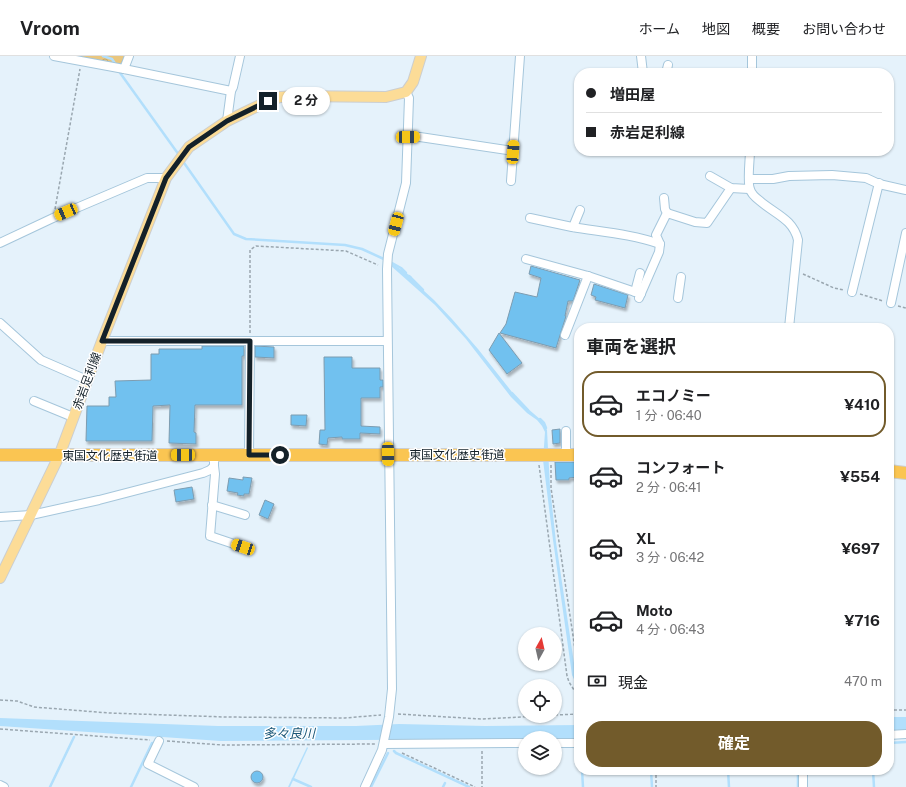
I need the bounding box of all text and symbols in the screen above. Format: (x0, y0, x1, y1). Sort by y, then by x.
text: Vroom (20, 17, 80, 39)
text: ホーム (638, 21, 680, 37)
text: 地図 (702, 21, 730, 37)
text: 概要 (752, 21, 780, 37)
text: お問い合わせ (802, 21, 886, 37)
text: 増田屋 (610, 86, 655, 103)
callout: 2 分 (282, 87, 330, 115)
route end (259, 92, 277, 110)
text: 2 分 (294, 93, 318, 108)
text: 赤岩足利線 (610, 124, 685, 141)
car (396, 131, 420, 143)
car (506, 140, 520, 164)
car (53, 202, 79, 222)
car (387, 211, 405, 237)
text: 車両を選択 (586, 336, 676, 357)
street label: 赤岩足利線 (70, 350, 104, 412)
icon: car (588, 386, 624, 422)
text: エコノミー (636, 387, 711, 404)
text: ¥410 (844, 396, 880, 413)
text: 1 分 · 06:40 (636, 408, 702, 423)
car (382, 442, 394, 466)
route start (271, 446, 289, 464)
street label: 東国文化歴史街道 (409, 448, 505, 462)
street label: 東国文化歴史街道 (62, 449, 158, 463)
car (171, 449, 195, 461)
icon: car (588, 458, 624, 494)
text: コンフォート (636, 459, 726, 476)
text: ¥554 (840, 468, 880, 485)
text: 2 分 · 06:41 (636, 480, 701, 495)
icon: car (588, 530, 624, 566)
text: XL (636, 530, 655, 547)
car (230, 537, 256, 557)
text: ¥697 (841, 540, 880, 557)
text: 3 分 · 06:42 (636, 550, 704, 565)
icon: car (588, 602, 624, 638)
text: Moto (636, 602, 673, 619)
text: ¥716 (844, 612, 880, 629)
text: 4 分 · 06:43 (636, 622, 705, 637)
north arrow (518, 627, 562, 671)
map controls (518, 627, 562, 775)
icon: cash (586, 670, 608, 692)
text: 現金 (618, 674, 648, 691)
text: 470 m (844, 674, 882, 689)
button: locate (518, 679, 562, 723)
button: 確定 (586, 721, 882, 767)
water label: 多々良川 (263, 726, 317, 741)
button: layers (518, 731, 562, 775)

